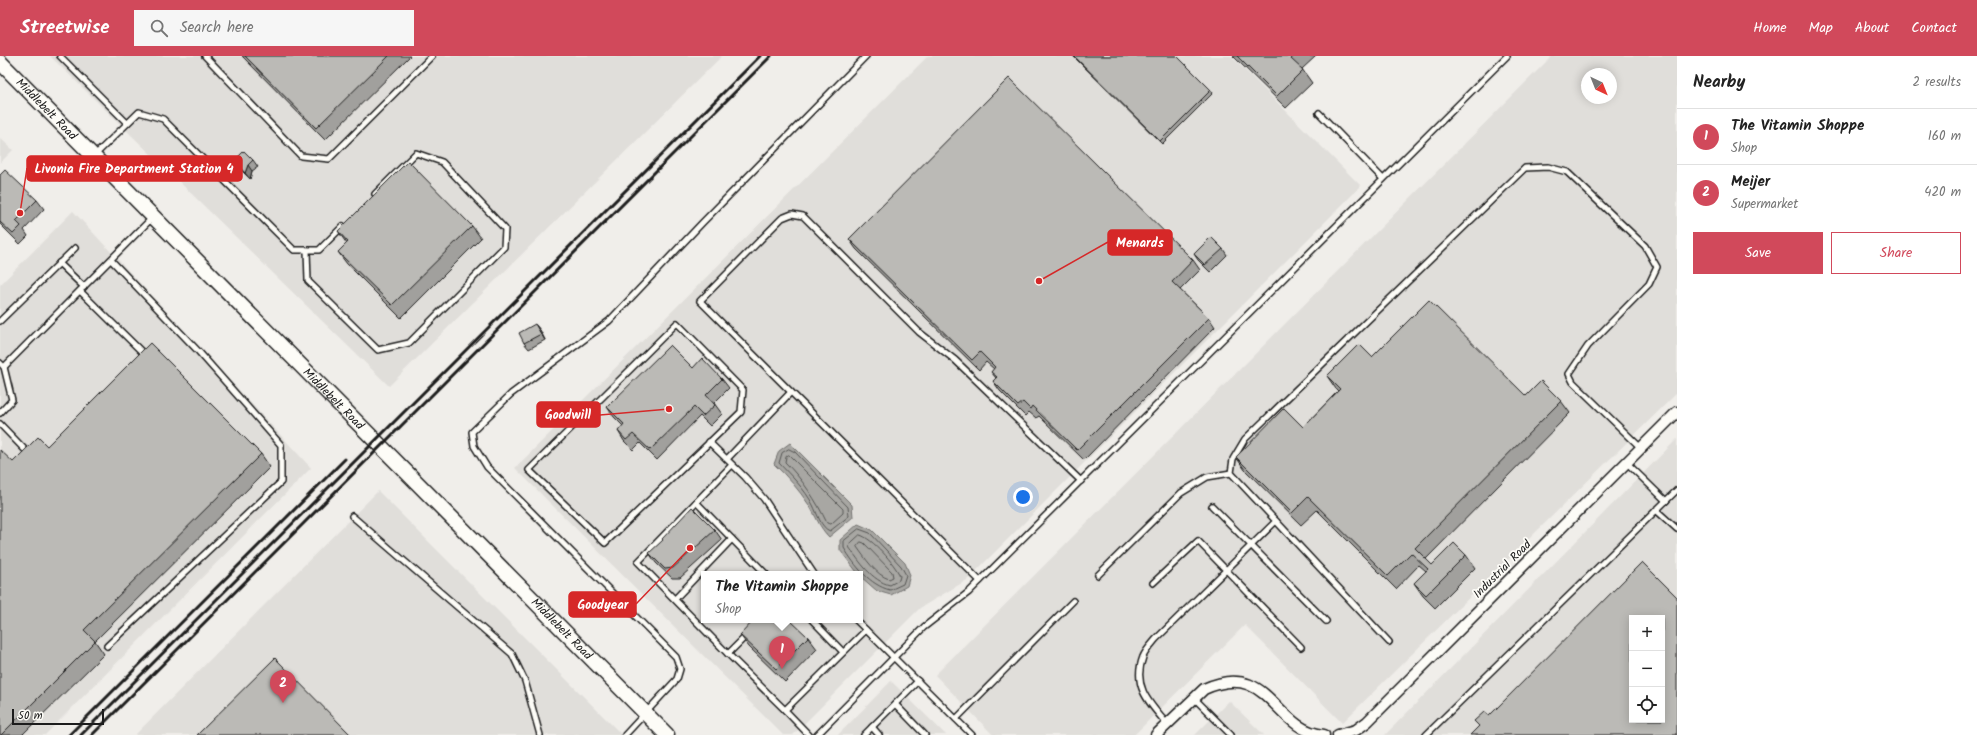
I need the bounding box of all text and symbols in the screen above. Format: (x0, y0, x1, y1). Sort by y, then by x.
search box (134, 10, 414, 46)
text: Streetwise (20, 13, 110, 43)
text: Search here (180, 16, 254, 40)
icon: search (148, 17, 170, 39)
text: Home (1753, 17, 1787, 39)
text: Map (1809, 17, 1833, 39)
text: About (1855, 17, 1889, 39)
text: Contact (1911, 17, 1957, 39)
north arrow (1581, 68, 1617, 104)
text: Nearby (1693, 69, 1745, 96)
text: 2 results (1913, 72, 1961, 93)
street label: Middlebelt Road (11, 74, 82, 145)
text: The Vitamin Shoppe (1731, 114, 1864, 138)
text: 1 (1704, 126, 1708, 147)
text: 160 m (1928, 126, 1961, 147)
text: Shop (1731, 138, 1757, 159)
callout: Livonia Fire Department Station 4 (27, 156, 242, 181)
text: Livonia Fire Department Station 4 (35, 159, 233, 180)
text: Meijer (1731, 170, 1770, 194)
text: 2 (1702, 182, 1710, 203)
text: 420 m (1924, 182, 1961, 203)
text: Supermarket (1731, 194, 1798, 215)
callout: Menards (1108, 230, 1172, 255)
button: Save (1693, 232, 1823, 274)
button: Share (1831, 232, 1961, 274)
text: Menards (1116, 233, 1164, 254)
street label: Middlebelt Road (298, 364, 369, 435)
callout: Goodwill (537, 402, 600, 427)
text: Goodwill (545, 405, 592, 426)
your location (1013, 487, 1033, 507)
street label: Industrial Road (1469, 535, 1537, 603)
popup (701, 571, 863, 623)
text: The Vitamin Shoppe (715, 575, 849, 599)
callout: Goodyear (569, 592, 636, 617)
street label: Middlebelt Road (526, 594, 597, 665)
text: Goodyear (577, 595, 630, 616)
text: Shop (715, 599, 741, 620)
map controls (1629, 615, 1665, 723)
button: + (1629, 615, 1665, 651)
pin: 1 (769, 636, 795, 669)
button: − (1629, 651, 1665, 687)
pin: 2 (270, 670, 296, 703)
button: locate (1629, 687, 1665, 723)
scale bar (12, 707, 104, 726)
text: 50 m (18, 707, 43, 725)

